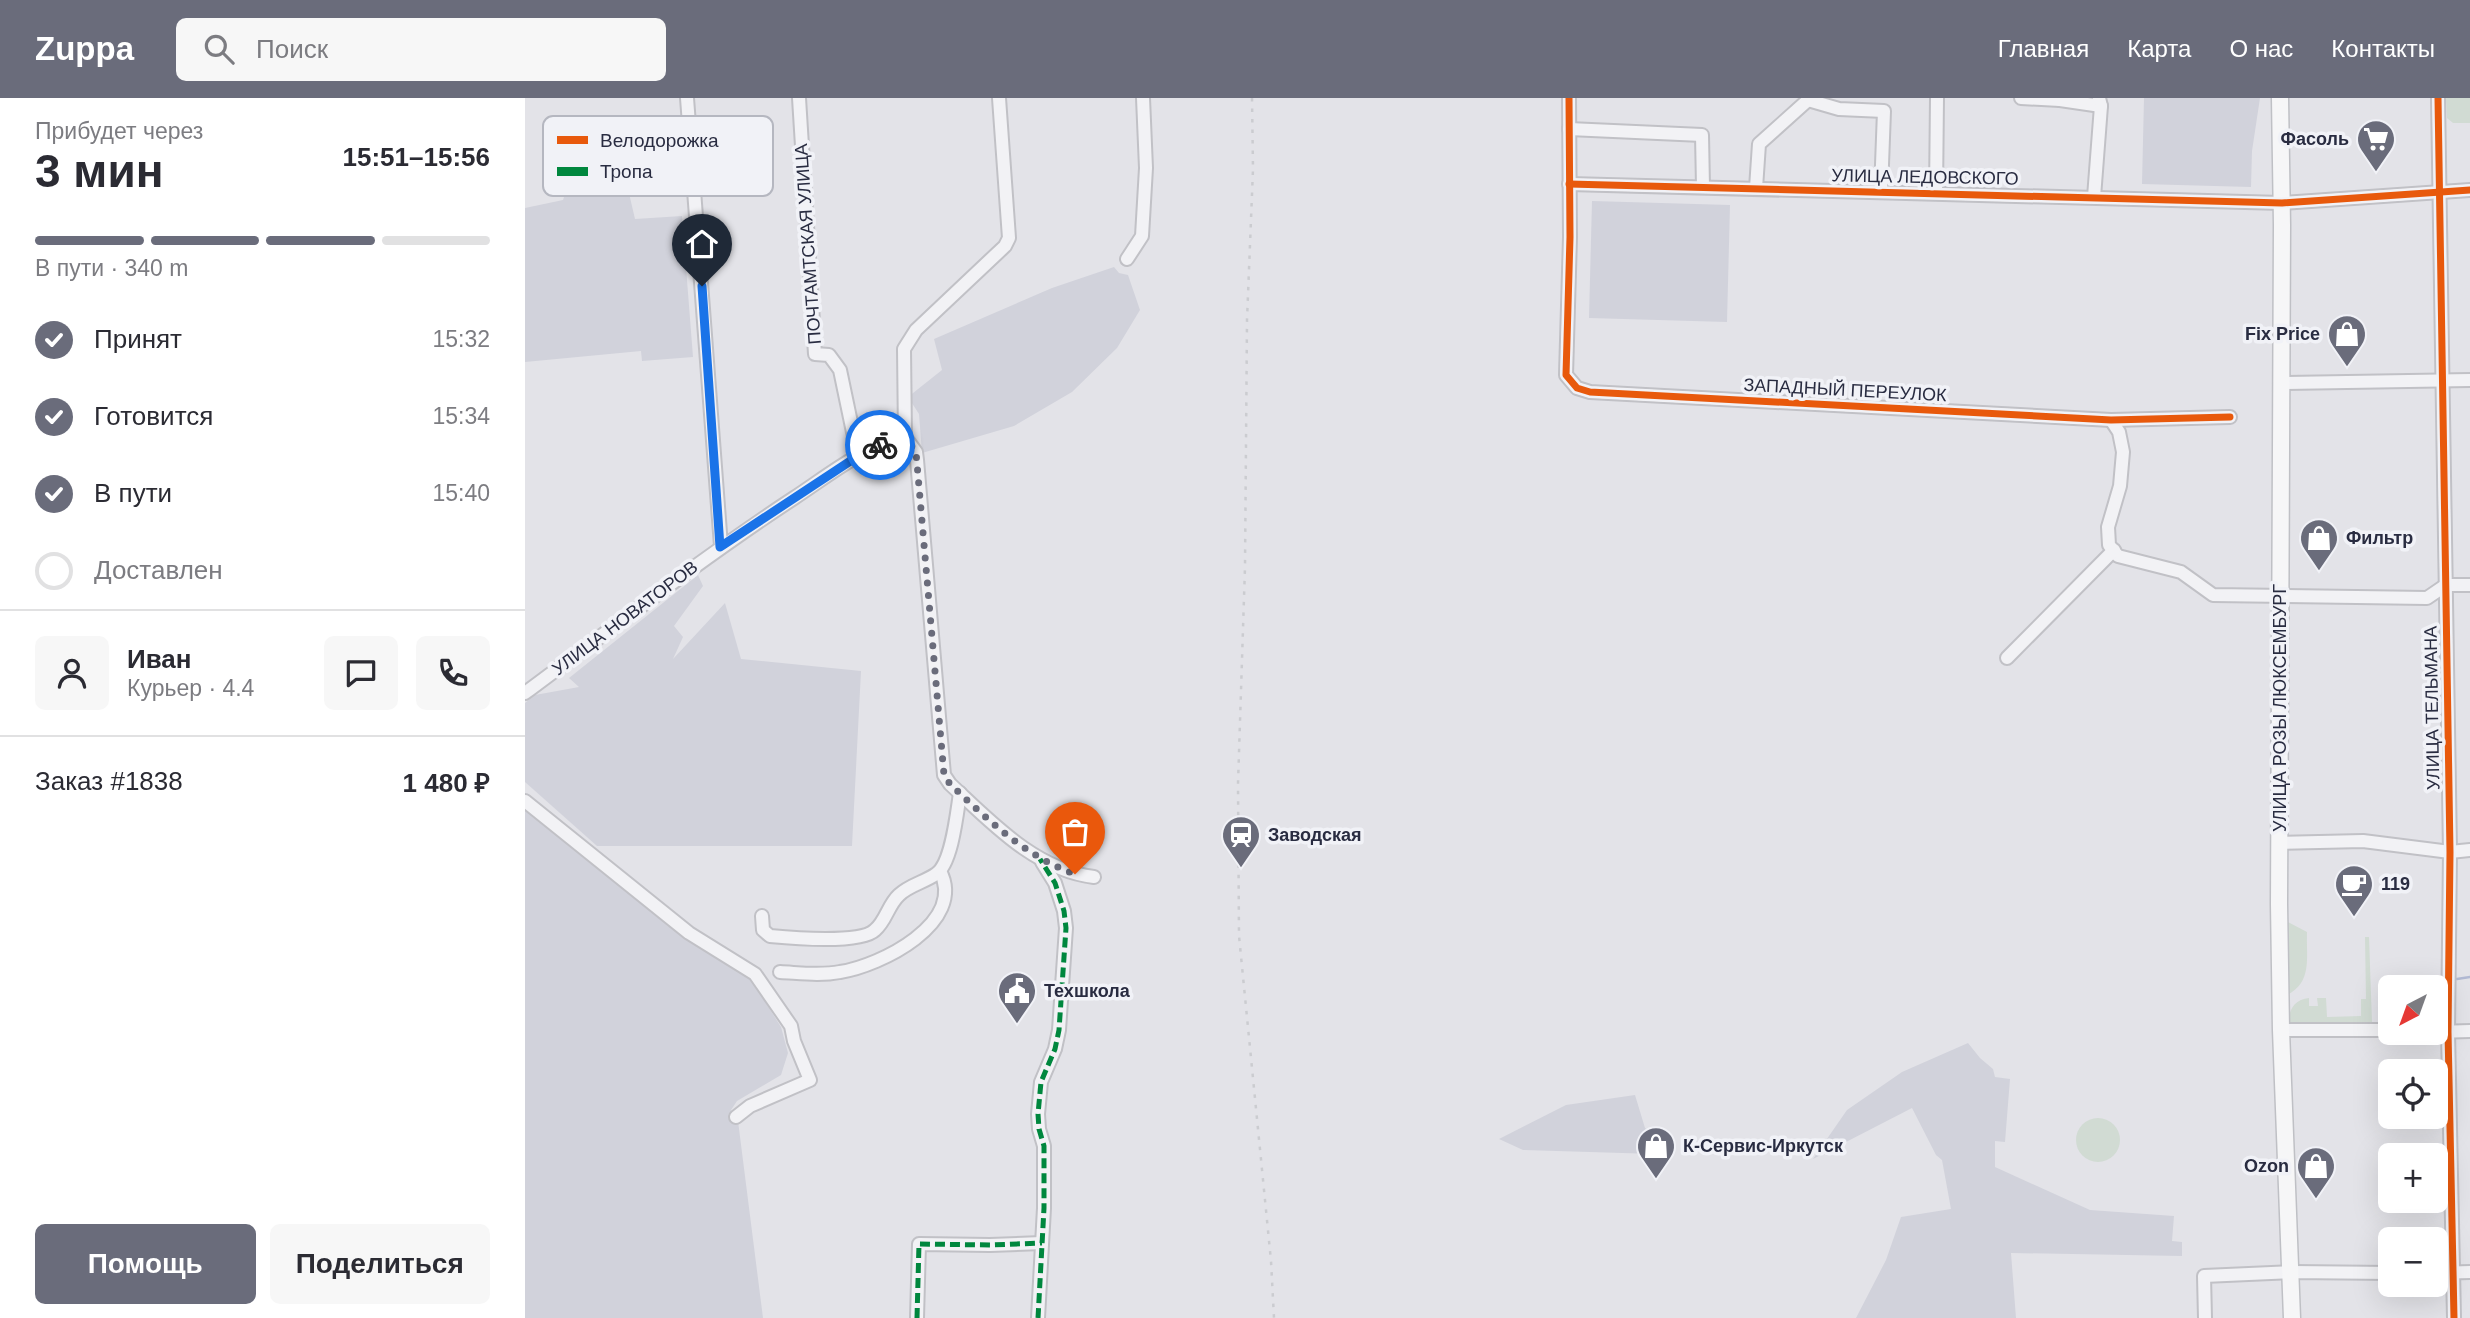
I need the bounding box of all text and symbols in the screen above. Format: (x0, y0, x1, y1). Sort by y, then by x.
search box (176, 18, 666, 81)
text: Zuppa (35, 30, 134, 67)
icon: search (200, 30, 238, 68)
text: Поиск (256, 34, 328, 64)
text: Главная (1998, 35, 2089, 62)
text: Карта (2127, 35, 2191, 62)
text: О нас (2229, 35, 2293, 62)
text: Контакты (2331, 35, 2435, 62)
legend (543, 116, 773, 196)
text: Прибудет через (35, 118, 203, 144)
supermarket icon: Фасоль (2355, 118, 2397, 173)
place label: Фасоль (2281, 129, 2349, 149)
text: Велодорожка (600, 130, 719, 151)
text: 15:51–15:56 (343, 142, 490, 172)
street label: ПОЧТАМТСКАЯ УЛИЦА (791, 143, 825, 345)
text: 3 мин (35, 145, 163, 197)
text: Тропа (600, 161, 653, 182)
street label: УЛИЦА ЛЕДОВСКОГО (1831, 165, 2019, 189)
pin (672, 214, 732, 286)
icon: home (683, 225, 721, 263)
text: В пути · 340 m (35, 255, 188, 281)
shop icon: Fix Price (2326, 313, 2368, 368)
icon: check (35, 321, 73, 359)
text: Принят (94, 324, 182, 354)
place label: Fix Price (2245, 324, 2320, 344)
text: 15:32 (432, 326, 490, 352)
street label: ЗАПАДНЫЙ ПЕРЕУЛОК (1743, 374, 1948, 405)
icon: check (35, 398, 73, 436)
text: Готовится (94, 401, 213, 431)
text: 15:34 (432, 403, 490, 429)
courier (845, 410, 915, 480)
icon: bike (861, 426, 899, 464)
icon: check (35, 475, 73, 513)
text: В пути (94, 478, 172, 508)
text: 15:40 (432, 480, 490, 506)
shop icon: Фильтр (2298, 517, 2340, 572)
place label: Фильтр (2346, 528, 2413, 548)
text: Доставлен (94, 555, 223, 585)
street label: УЛИЦА НОВАТОРОВ (548, 557, 702, 679)
street label: УЛИЦА РОЗЫ ЛЮКСЕМБУРГ (2270, 584, 2290, 832)
street label: УЛИЦА ТЕЛЬМАНА (2421, 626, 2443, 790)
button: person (35, 636, 109, 710)
button: chat (324, 636, 398, 710)
button: phone (416, 636, 490, 710)
text: Иван (127, 644, 192, 674)
text: Курьер · 4.4 (127, 675, 254, 701)
text: Заказ #1838 (35, 766, 183, 796)
text: 1 480 ₽ (403, 768, 490, 798)
pin (1045, 802, 1105, 874)
icon: bag (1056, 813, 1094, 851)
station icon: Заводская (1220, 814, 1262, 869)
place label: Заводская (1268, 825, 1362, 845)
cafe icon: 119 (2333, 863, 2375, 918)
place label: 119 (2381, 874, 2410, 894)
public building icon: Техшкола (996, 970, 1038, 1025)
north arrow (2378, 975, 2448, 1045)
map controls (2378, 975, 2448, 1297)
place label: Техшкола (1044, 981, 1131, 1001)
button: locate (2378, 1059, 2448, 1129)
shop icon: К-Сервис-Иркутск (1635, 1125, 1677, 1180)
place label: К-Сервис-Иркутск (1683, 1136, 1844, 1156)
button: + (2378, 1143, 2448, 1213)
shop icon: Ozon (2295, 1145, 2337, 1200)
place label: Ozon (2244, 1156, 2289, 1176)
button: Помощь (35, 1224, 256, 1304)
button: Поделиться (270, 1224, 490, 1304)
button: − (2378, 1227, 2448, 1297)

